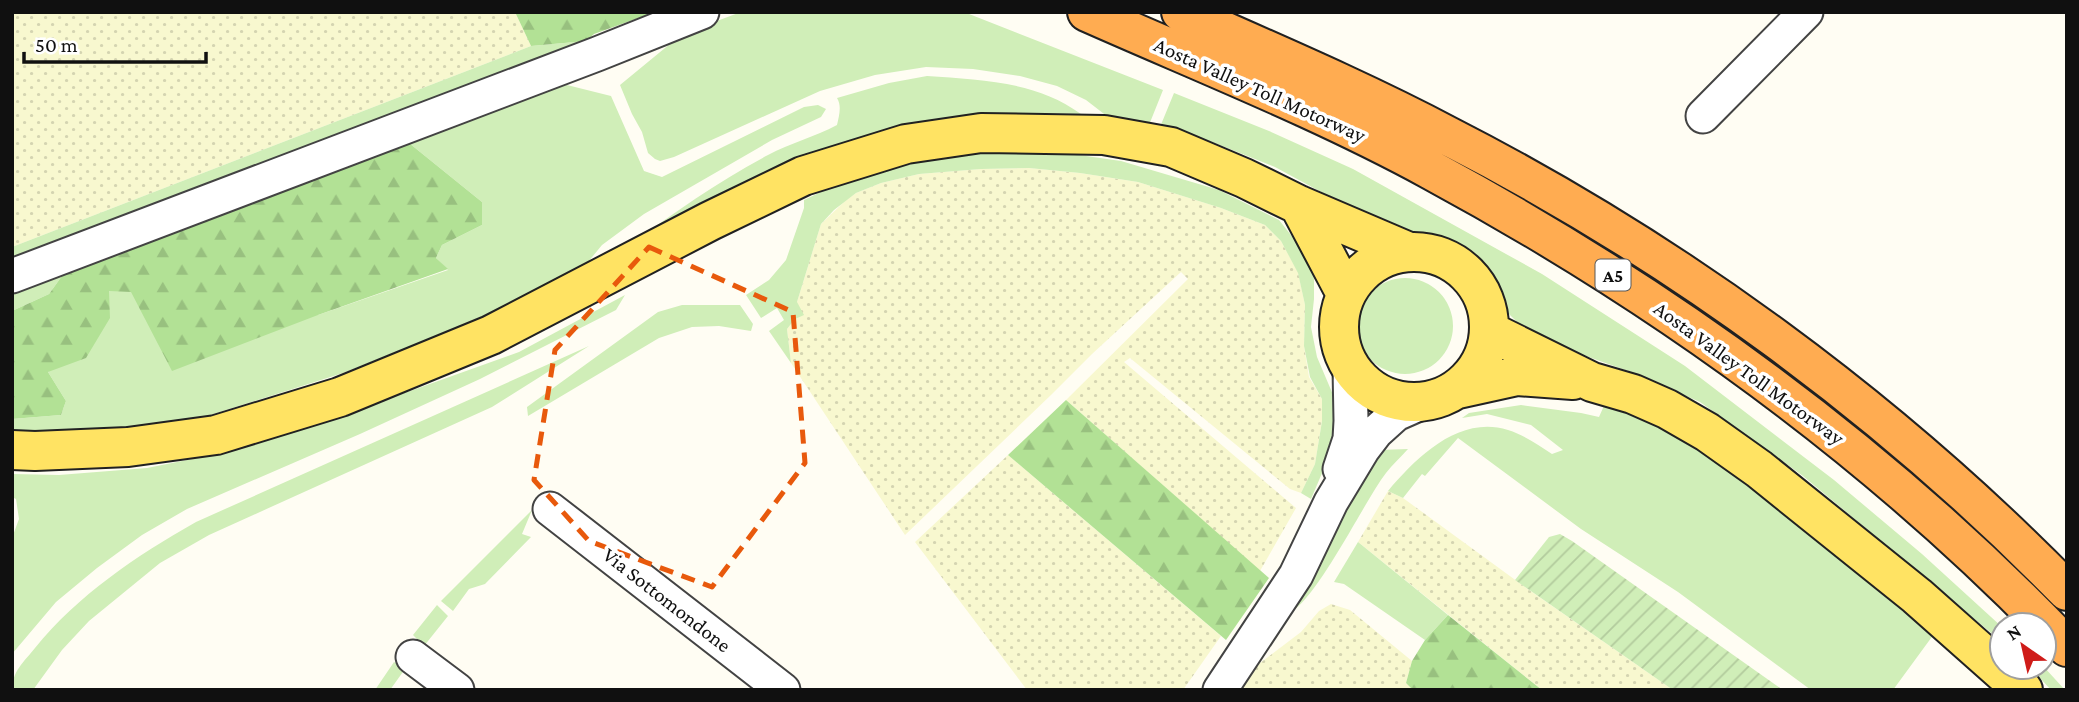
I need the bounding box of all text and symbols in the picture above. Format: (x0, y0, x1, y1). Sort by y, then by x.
scale bar (24, 21, 206, 65)
street label: Aosta Valley Toll Motorway (1151, 32, 1370, 148)
text: 50 m (35, 33, 78, 57)
road number: A5 (1596, 260, 1630, 290)
street label: Aosta Valley Toll Motorway (1649, 296, 1849, 450)
street label: Via Sottomondone (598, 543, 736, 657)
north arrow (1988, 611, 2058, 681)
text: N (2003, 620, 2025, 645)

